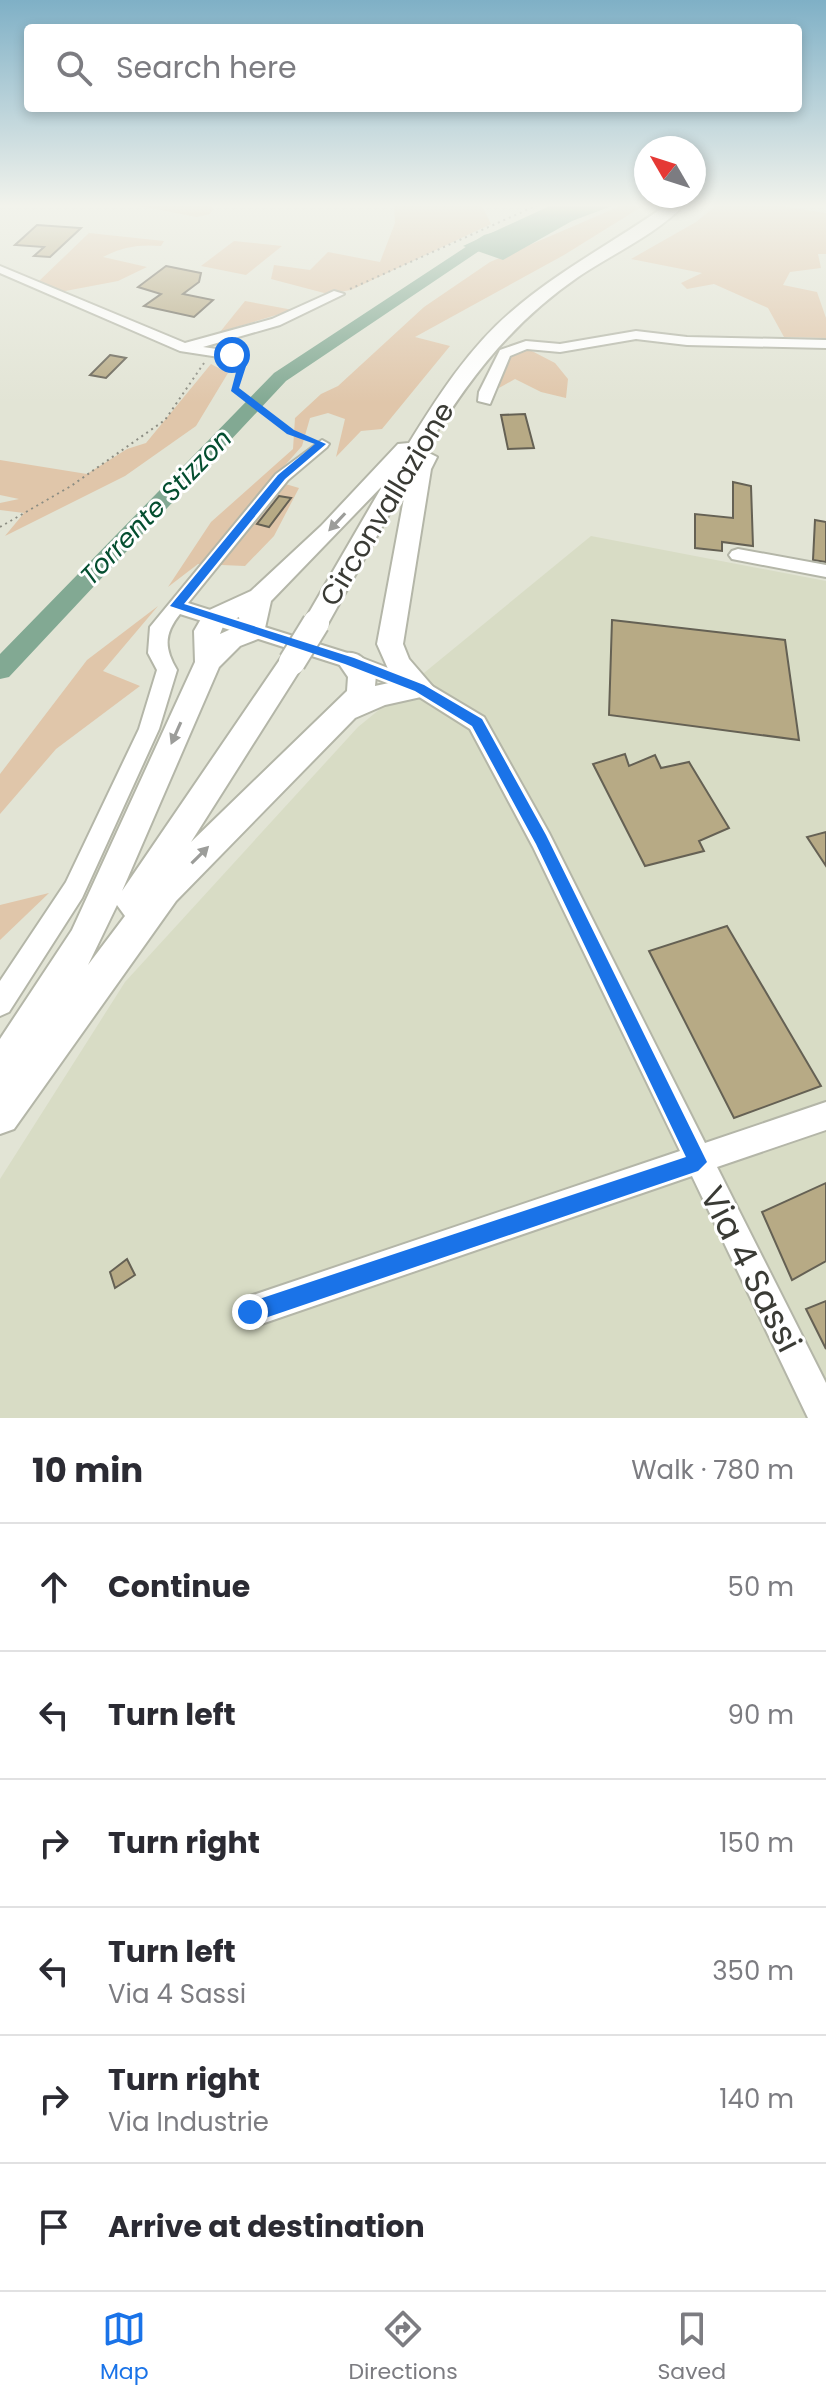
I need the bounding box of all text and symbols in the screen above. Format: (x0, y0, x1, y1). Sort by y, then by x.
search box (24, 24, 802, 112)
icon: search (52, 46, 96, 90)
text: Search here (116, 46, 297, 89)
north arrow (634, 136, 706, 208)
route start (214, 337, 250, 373)
street label: Circonvallazione (311, 395, 463, 613)
water label: Torrente Stizzon (72, 421, 240, 593)
one-way arrow (328, 513, 346, 532)
one-way arrow (170, 721, 183, 745)
one-way arrow (190, 846, 209, 864)
street label: Via 4 Sassi (689, 1178, 813, 1360)
route end (232, 1294, 268, 1330)
text: 10 min (32, 1446, 143, 1494)
text: Walk · 780 m (631, 1452, 794, 1488)
icon: ahead (32, 1565, 76, 1609)
text: Continue (108, 1565, 250, 1608)
text: 50 m (728, 1569, 794, 1605)
icon: left (32, 1693, 76, 1737)
text: Turn left (108, 1693, 236, 1736)
text: 90 m (728, 1697, 794, 1733)
icon: right (32, 1821, 76, 1865)
text: Turn right (108, 1821, 260, 1864)
text: 150 m (719, 1825, 794, 1861)
text: Turn left (108, 1930, 236, 1973)
icon: left (32, 1949, 76, 1993)
text: 350 m (712, 1953, 794, 1989)
text: Via 4 Sassi (108, 1976, 246, 2012)
text: Turn right (108, 2058, 260, 2101)
icon: right (32, 2077, 76, 2121)
text: 140 m (719, 2081, 794, 2117)
text: Via Industrie (108, 2104, 269, 2140)
icon: arrive (32, 2205, 76, 2249)
text: Arrive at destination (108, 2205, 425, 2248)
tab: Map (100, 2307, 149, 2388)
tab: Directions (348, 2307, 458, 2388)
tab: Saved (657, 2307, 726, 2388)

